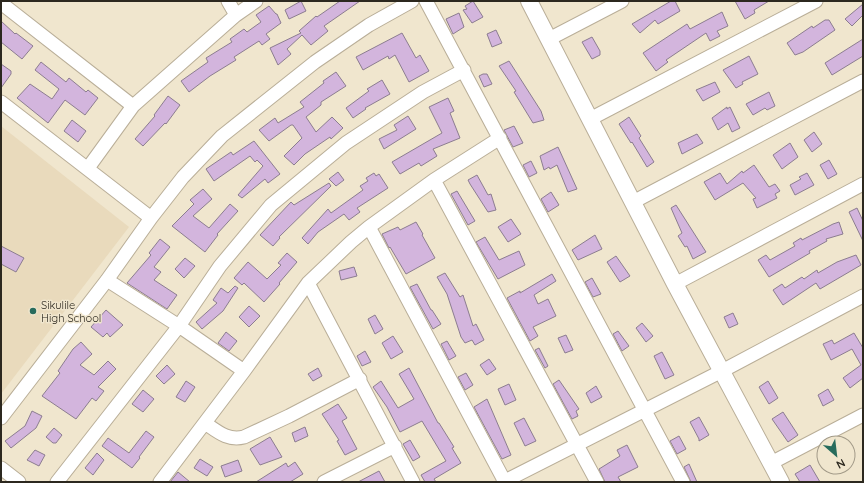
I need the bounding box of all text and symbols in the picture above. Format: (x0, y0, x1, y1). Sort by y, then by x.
place label: Sikulile High School (41, 298, 101, 325)
marker: Sikulile High School (28, 306, 38, 316)
north arrow (816, 435, 856, 475)
text: N (834, 456, 848, 472)

